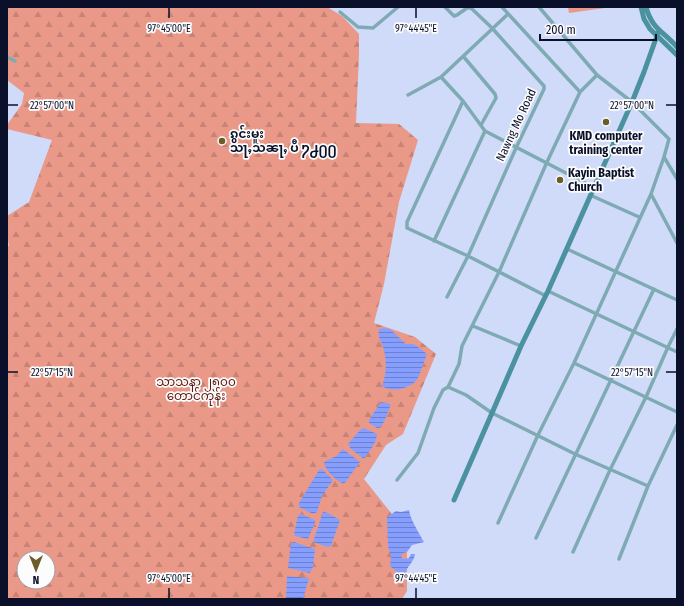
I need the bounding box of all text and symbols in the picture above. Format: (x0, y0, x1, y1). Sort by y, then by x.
scale bar (540, 16, 656, 42)
text: 97°45'00"E (147, 23, 191, 35)
text: 97°44'45"E (395, 23, 437, 35)
text: 200 m (546, 23, 576, 37)
street label: Nawng Mo Road (493, 87, 539, 163)
text: 22°57'00"N (30, 100, 74, 112)
text: 22°57'00"N (610, 100, 654, 112)
marker: KMD computer training center (601, 117, 611, 127)
place label: ၵွင်းမူး သႃႇသၼႃႇ ပီ ႒႕႐႐ (230, 124, 337, 158)
place label: KMD computer training center (569, 129, 643, 157)
marker: ၵွင်းမူး သႃႇသၼႃႇ ပီ ႒႕႐႐ (217, 136, 227, 146)
place label: Kayin Baptist Church (568, 166, 635, 194)
marker: Kayin Baptist Church (555, 175, 565, 185)
text: 22°57'15"N (31, 367, 73, 379)
text: 22°57'15"N (611, 367, 653, 379)
park label: သာသနာ ၂၅၀၀ တောင်ကုန်း (156, 375, 236, 406)
north arrow (16, 550, 56, 590)
text: N (33, 573, 39, 586)
text: 97°45'00"E (147, 573, 191, 585)
text: 97°44'45"E (395, 573, 437, 585)

